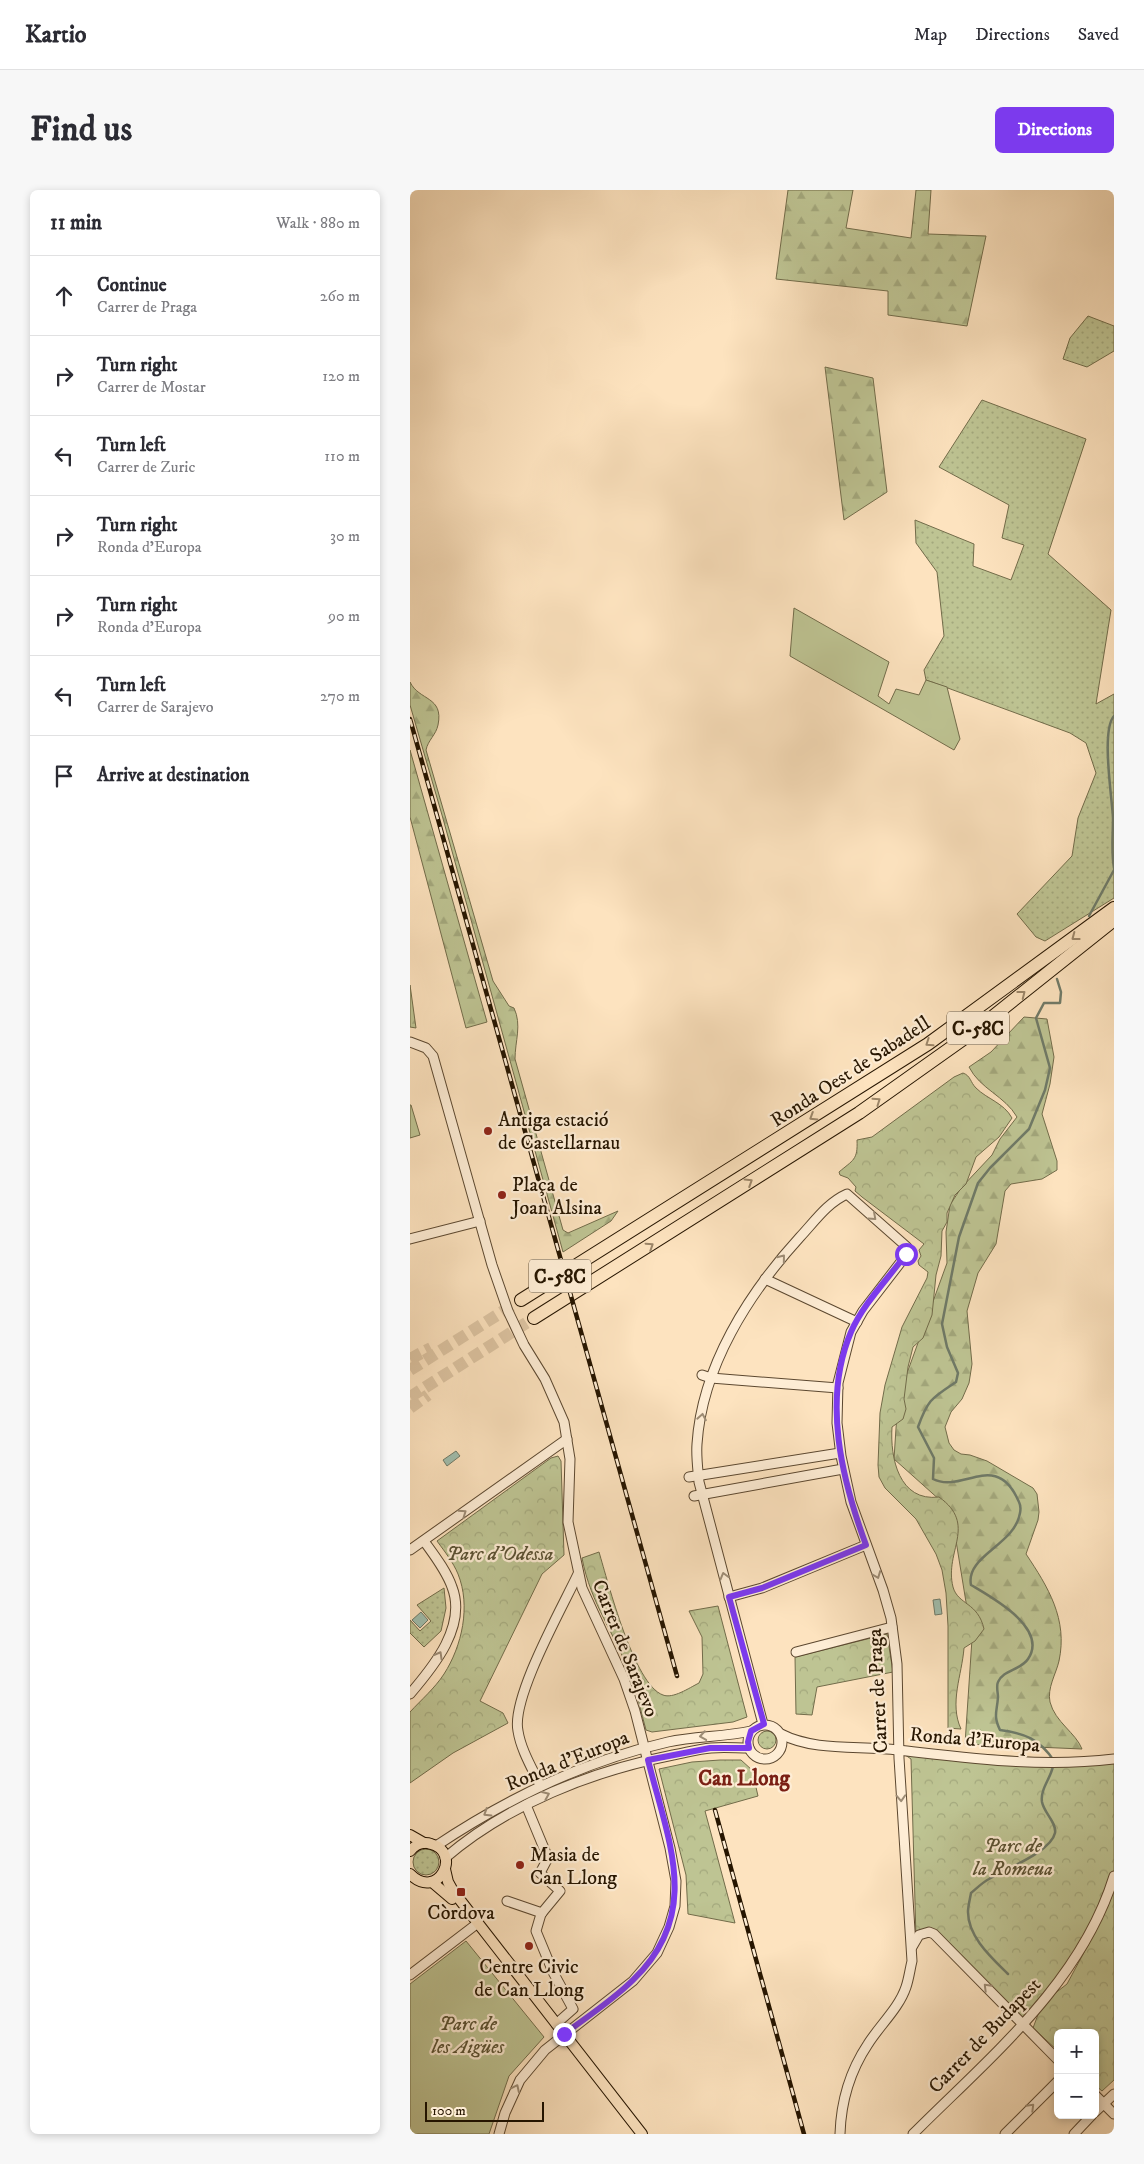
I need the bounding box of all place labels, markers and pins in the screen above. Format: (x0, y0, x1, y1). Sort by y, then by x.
place label: Antiga estació de Castellarnau (498, 1108, 620, 1156)
marker: Antiga estació de Castellarnau (482, 1125, 494, 1137)
place label: Plaça de Joan Alsina (510, 1173, 603, 1221)
marker: Plaça de Joan Alsina (496, 1189, 508, 1201)
place label: Masia de Can Llong (530, 1843, 617, 1891)
marker: Masia de Can Llong (514, 1859, 526, 1871)
marker: Còrdova (455, 1886, 467, 1898)
place label: Còrdova (427, 1901, 495, 1926)
marker: Centre Civic de Can Llong (523, 1940, 535, 1952)
place label: Centre Civic de Can Llong (474, 1955, 584, 2003)

